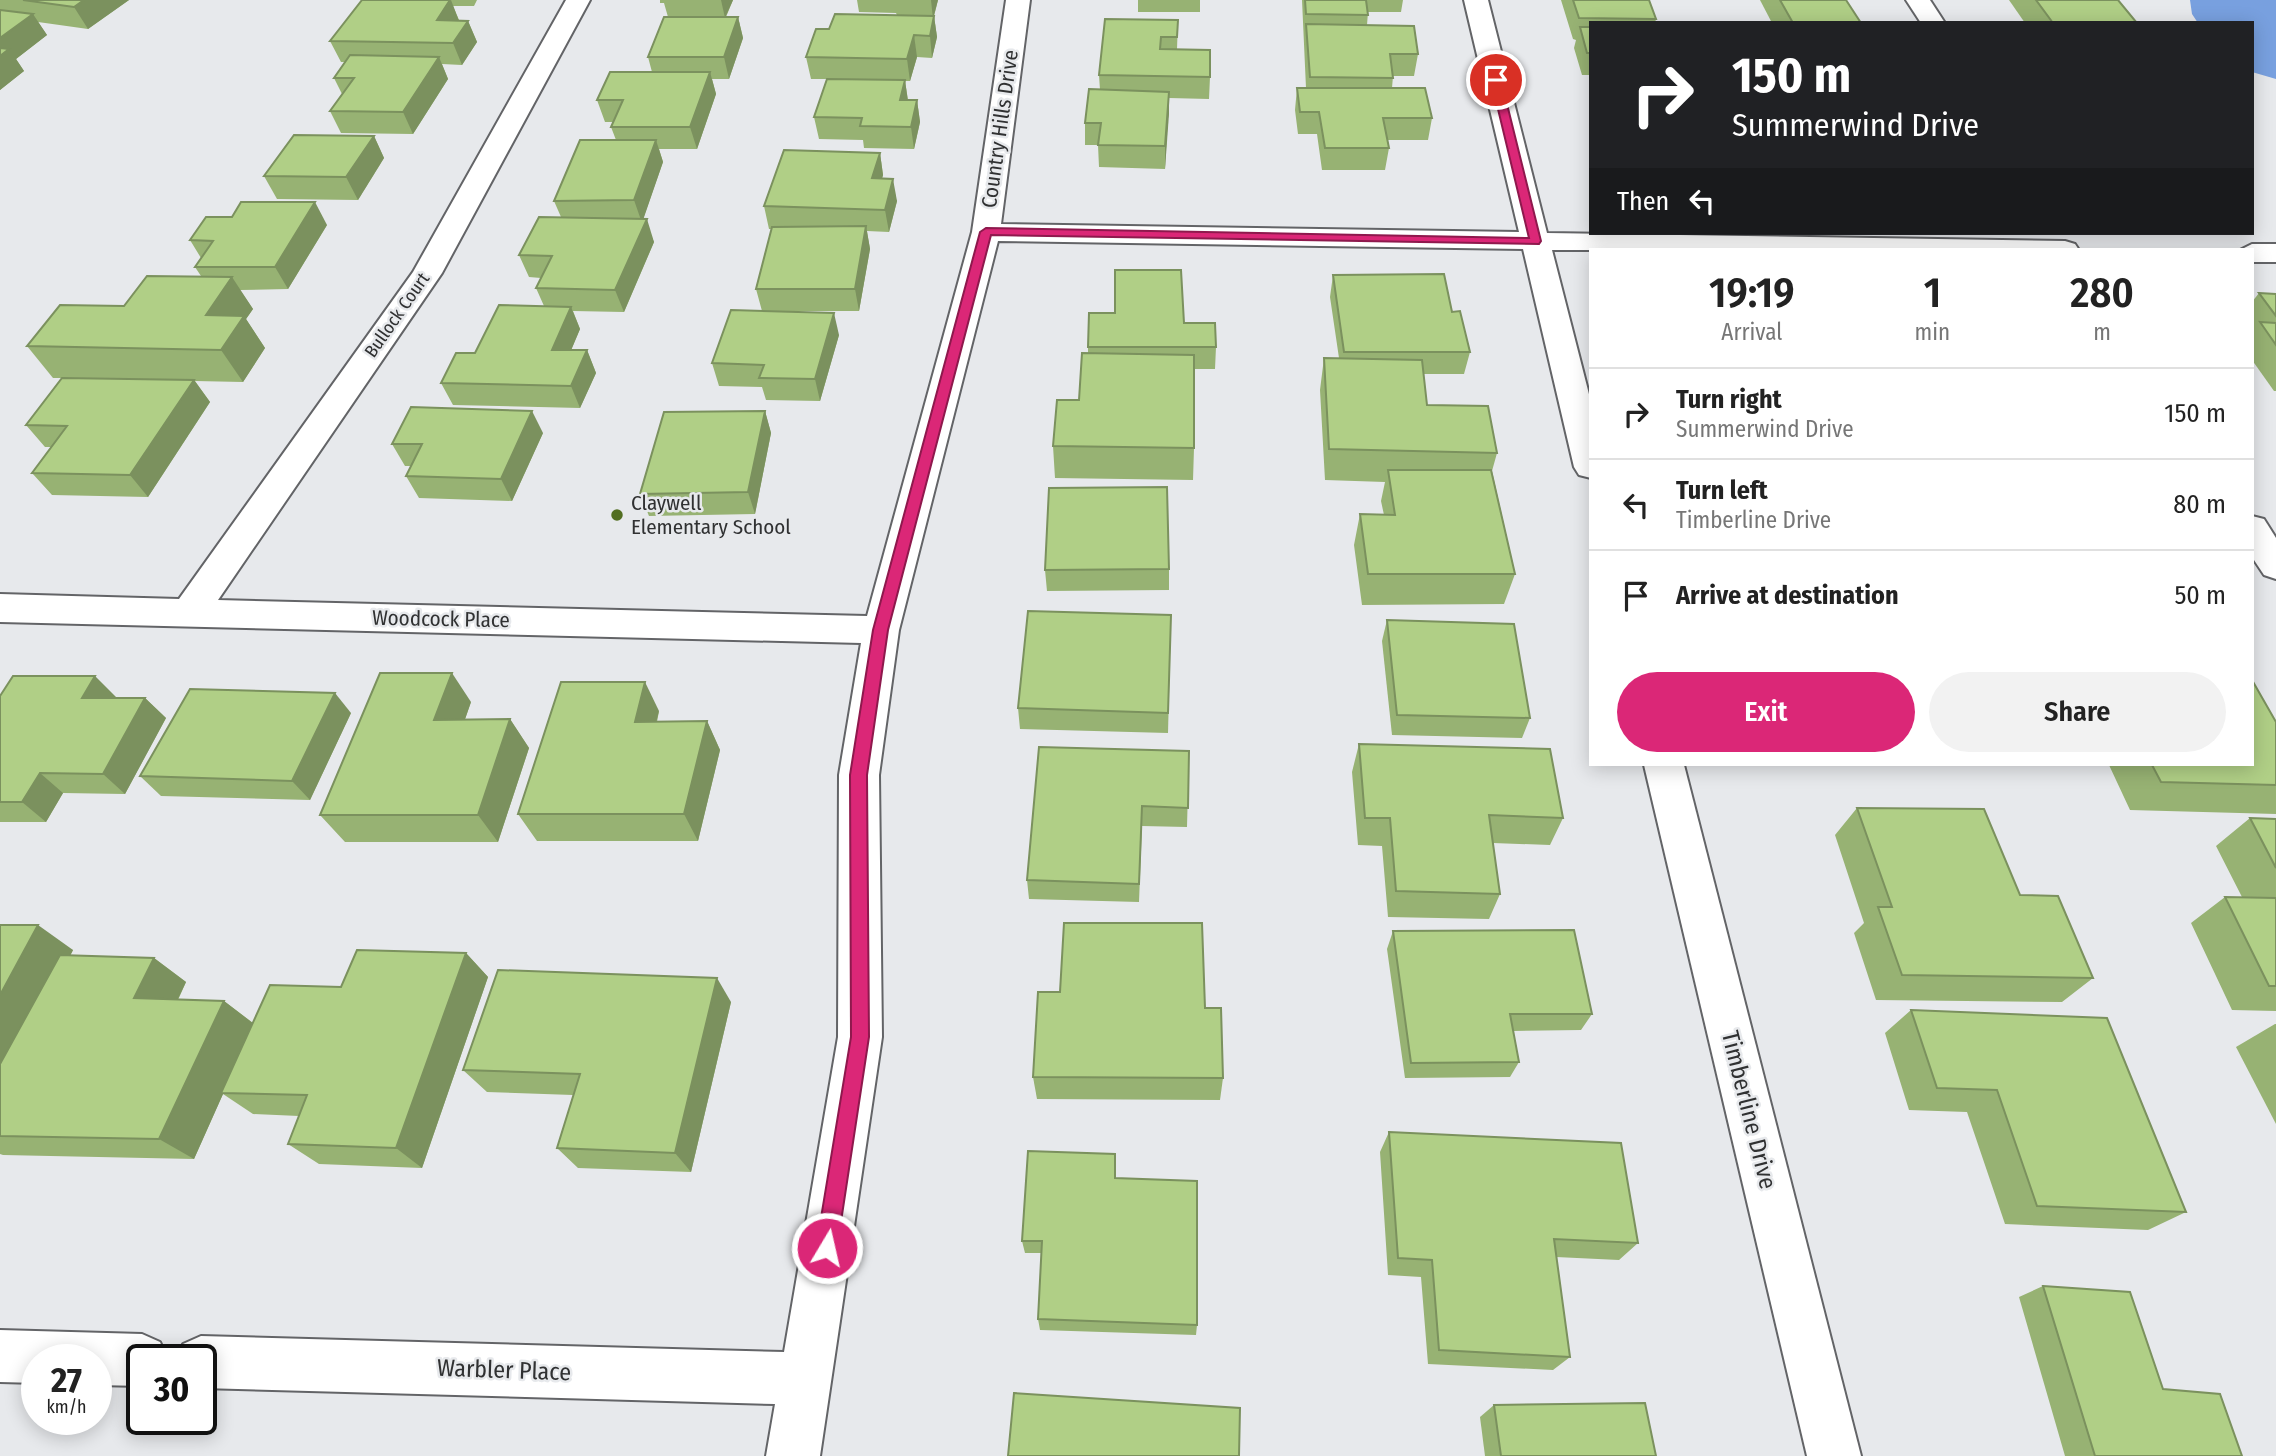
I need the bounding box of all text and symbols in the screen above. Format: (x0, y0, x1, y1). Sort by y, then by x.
text: 150 m (1732, 46, 1851, 105)
street label: Country Hills Drive (976, 48, 1024, 210)
icon: right (1617, 49, 1708, 140)
pin (1466, 50, 1526, 110)
icon: arrive (1477, 61, 1515, 99)
text: Summerwind Drive (1732, 106, 1979, 144)
icon: left (1683, 182, 1721, 220)
text: Then (1617, 186, 1669, 217)
street label: Bullock Court (360, 268, 434, 362)
text: 19:19 (1709, 268, 1795, 318)
text: 1 (1924, 268, 1941, 318)
text: 280 (2070, 268, 2134, 318)
text: Arrival (1721, 318, 1782, 346)
text: min (1915, 318, 1950, 346)
text: m (2093, 318, 2111, 346)
text: Turn right (1676, 384, 1782, 415)
icon: right (1617, 395, 1655, 433)
text: 150 m (2164, 398, 2226, 429)
text: Summerwind Drive (1676, 415, 1854, 443)
text: Turn left (1676, 475, 1768, 506)
icon: left (1617, 486, 1655, 524)
text: 80 m (2173, 489, 2226, 520)
place label: Claywell Elementary School (631, 490, 791, 540)
text: Timberline Drive (1676, 506, 1831, 534)
marker: Claywell Elementary School (609, 507, 625, 523)
icon: arrive (1617, 577, 1655, 615)
text: Arrive at destination (1676, 580, 1899, 611)
text: 50 m (2174, 580, 2226, 611)
street label: Woodcock Place (372, 605, 510, 633)
button: Exit (1617, 672, 1915, 752)
button: Share (1929, 672, 2226, 752)
street label: Timberline Drive (1716, 1028, 1782, 1192)
position arrow (790, 1211, 864, 1285)
speed limit sign: 30 (126, 1344, 217, 1435)
street label: Warbler Place (436, 1354, 572, 1386)
text: 27 (51, 1359, 82, 1401)
text: km/h (46, 1396, 87, 1418)

